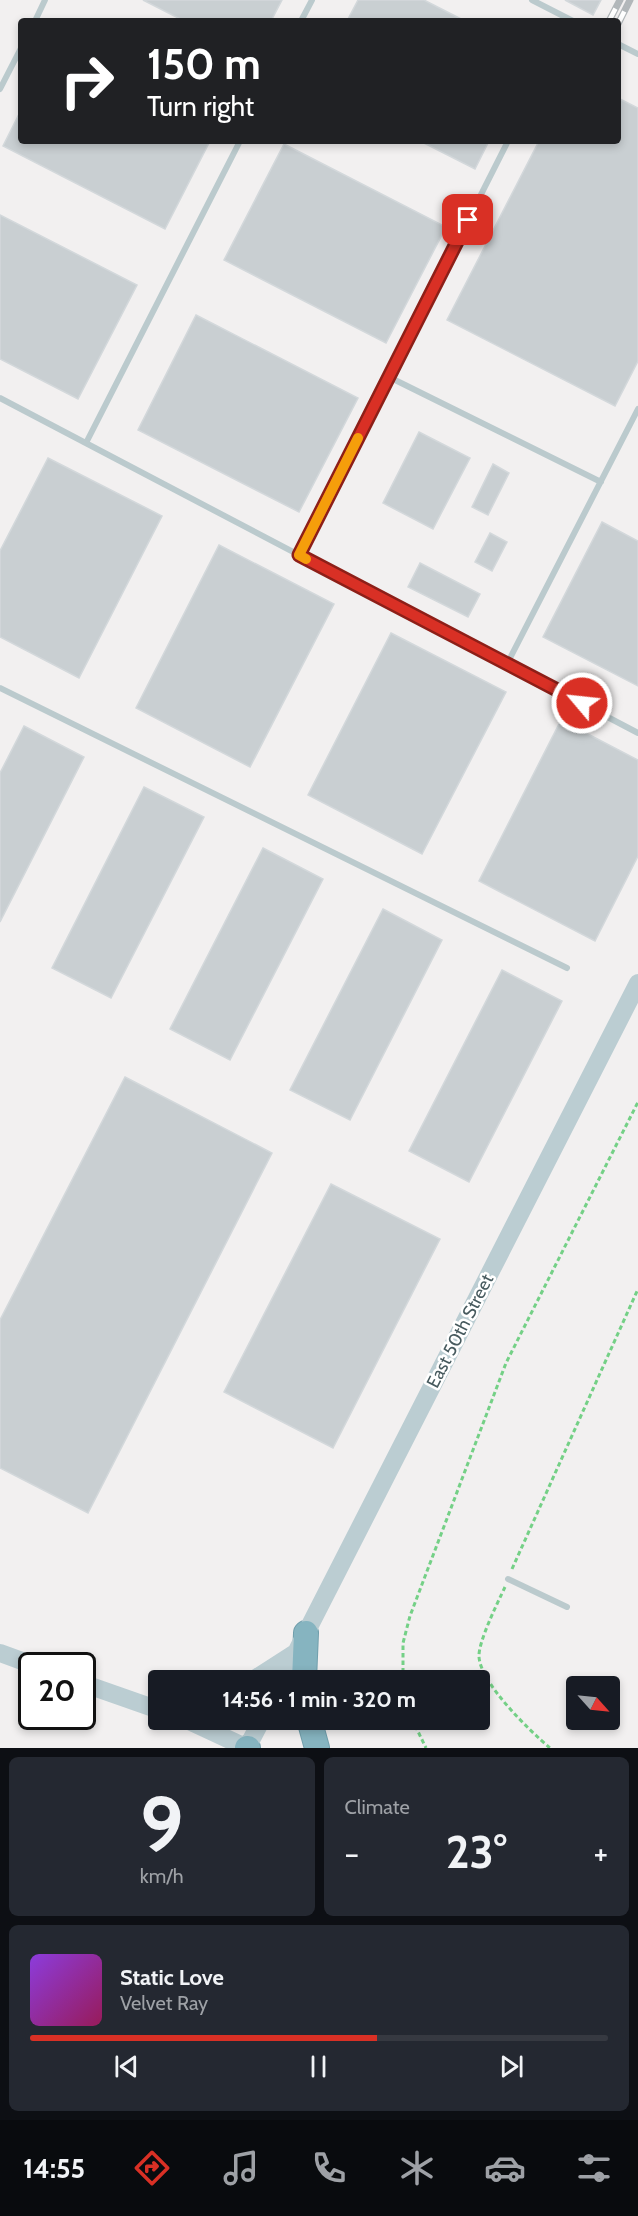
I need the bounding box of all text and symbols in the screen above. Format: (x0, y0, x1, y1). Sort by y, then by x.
text: 150 m (147, 38, 261, 90)
icon: right (48, 42, 126, 120)
text: Turn right (147, 90, 254, 123)
pin (442, 194, 493, 245)
icon: arrive (451, 203, 484, 236)
position arrow (550, 671, 614, 735)
street label: East 50th Street (422, 1270, 498, 1392)
speed limit sign: 20 (18, 1652, 96, 1730)
north arrow (566, 1676, 620, 1730)
map controls (566, 1676, 620, 1730)
text: 14:56 · 1 min · 320 m (222, 1686, 416, 1713)
text: 9 (140, 1777, 184, 1872)
text: Climate (345, 1795, 410, 1819)
text: 23° (446, 1825, 507, 1879)
text: − (345, 1833, 359, 1873)
text: + (593, 1833, 608, 1873)
text: km/h (140, 1864, 184, 1888)
text: Static Love (120, 1964, 224, 1991)
text: Velvet Ray (120, 1991, 208, 2015)
icon: previous (110, 2050, 143, 2083)
icon: pause (302, 2050, 335, 2083)
icon: next (495, 2050, 528, 2083)
icon: directions (131, 2147, 173, 2189)
icon: music (220, 2147, 262, 2189)
icon: phone (308, 2147, 350, 2189)
icon: climate (396, 2147, 438, 2189)
icon: car (484, 2147, 526, 2189)
icon: filters (573, 2147, 615, 2189)
text: 14:55 (23, 2152, 85, 2185)

